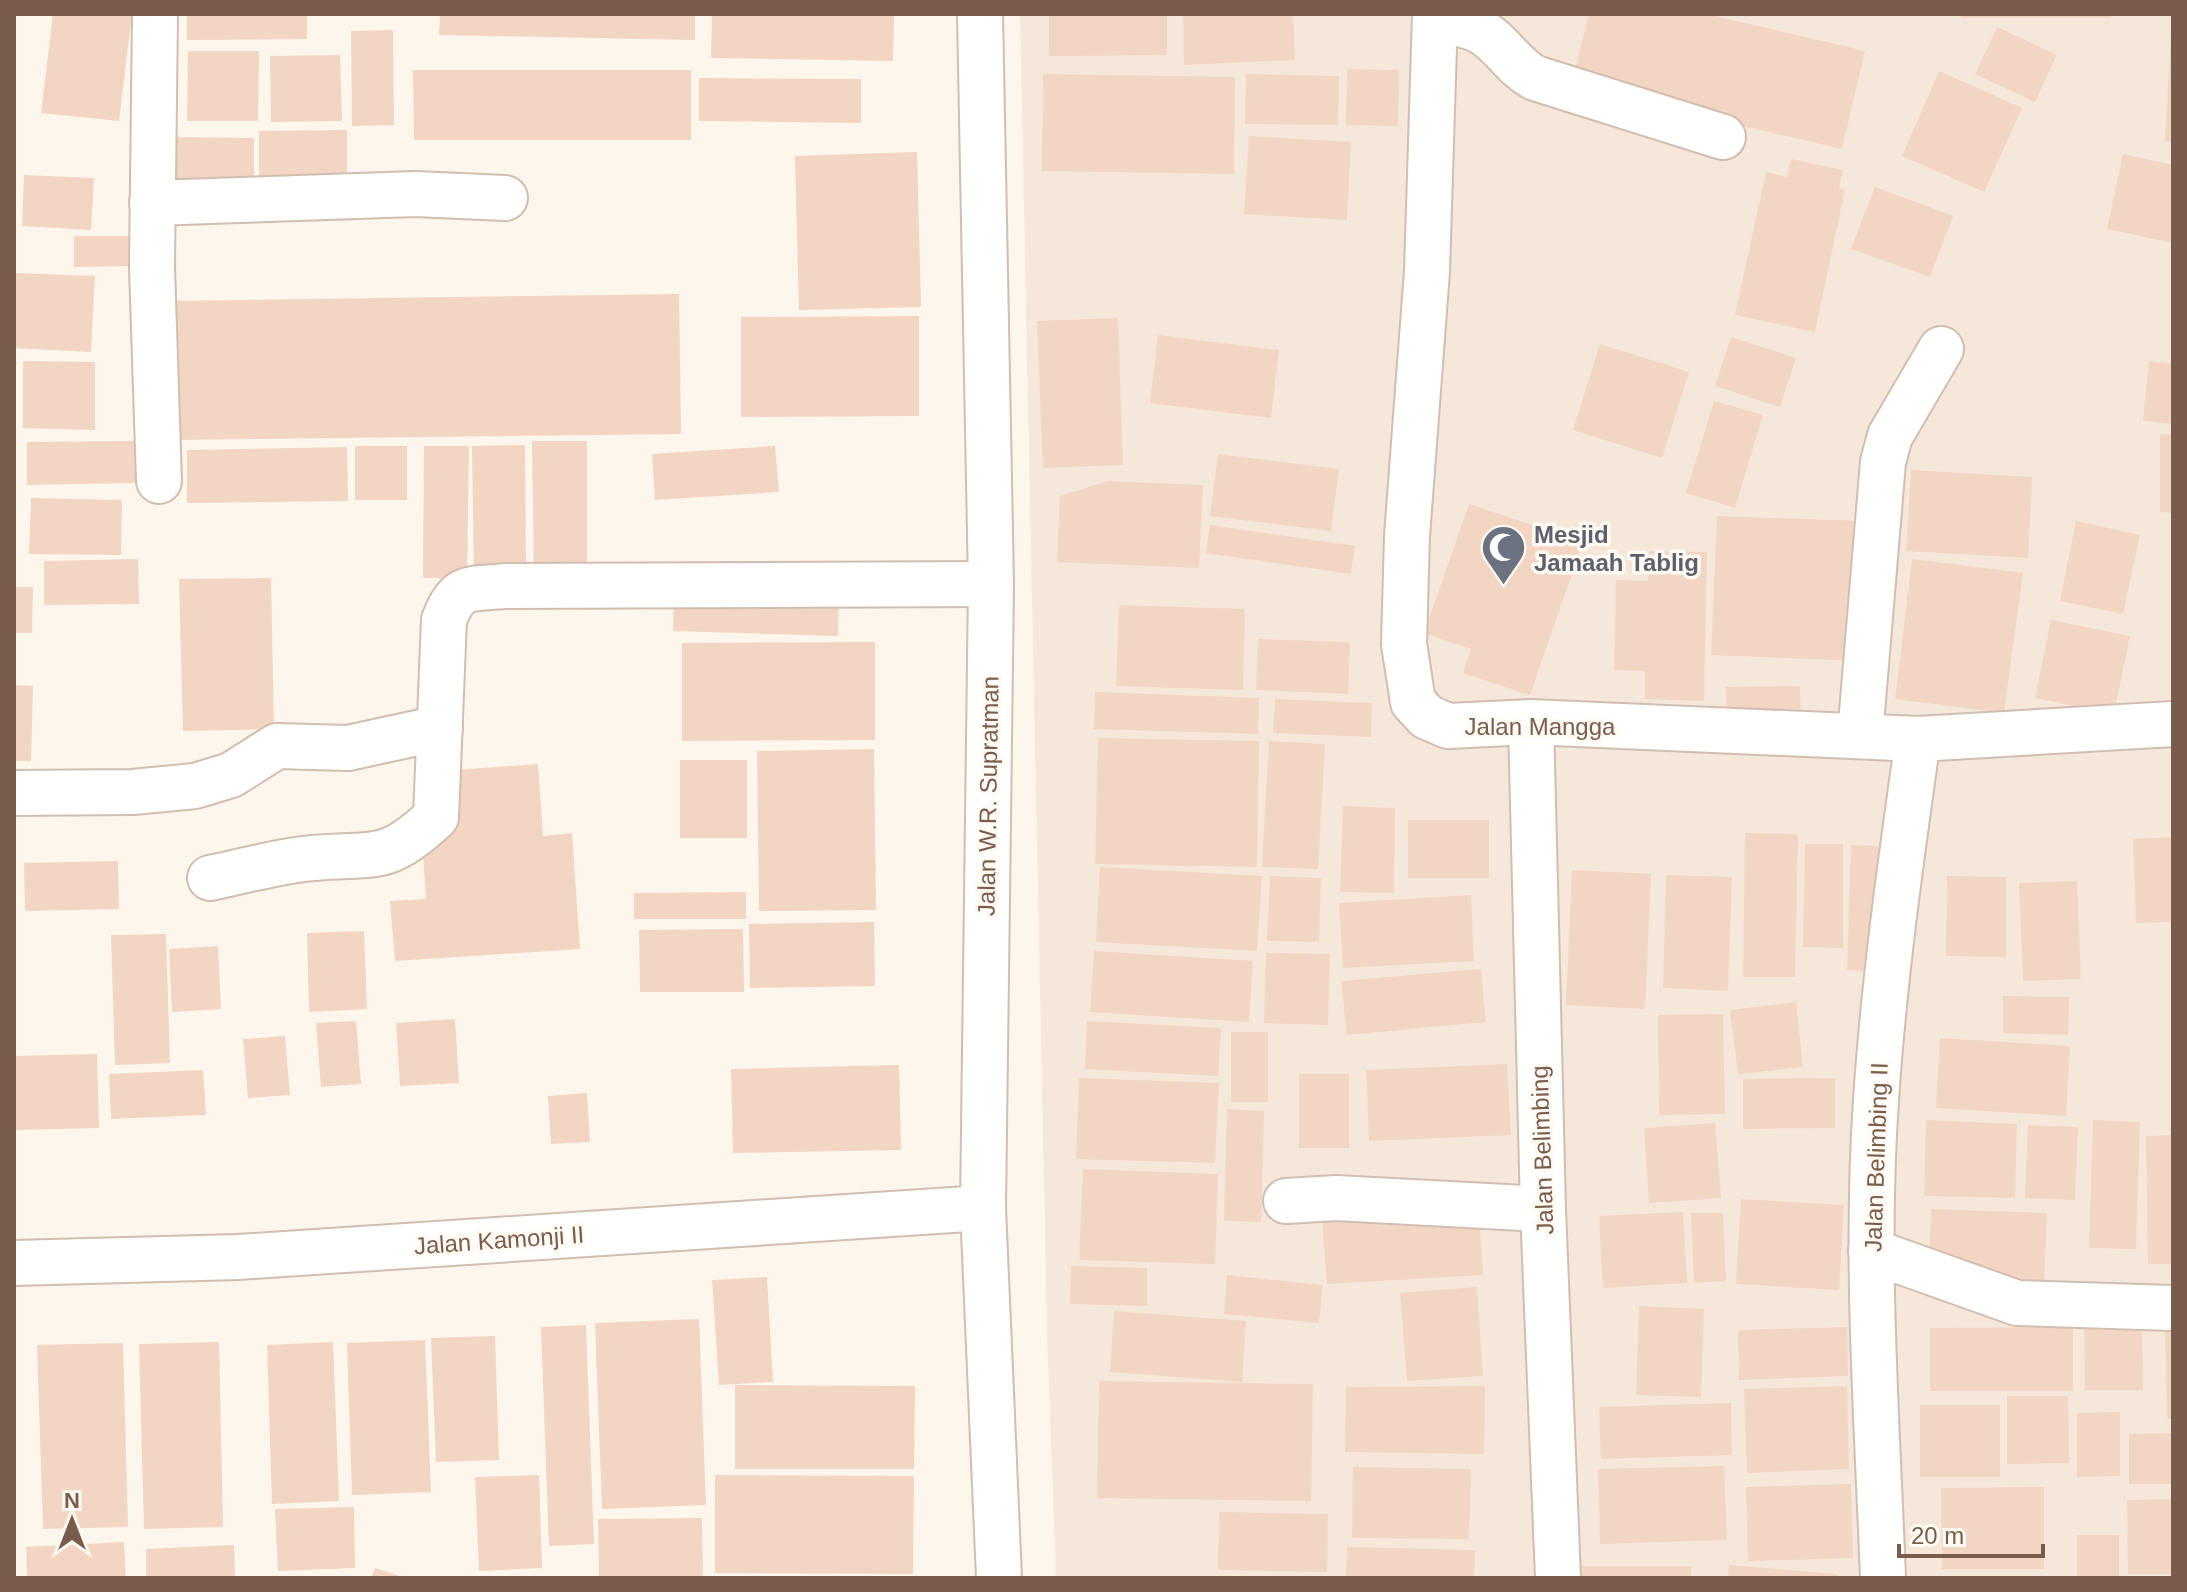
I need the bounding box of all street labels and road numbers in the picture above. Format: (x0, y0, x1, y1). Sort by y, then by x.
street label: Jalan W.R. Supratman (972, 676, 1004, 916)
street label: Jalan Mangga (1465, 713, 1616, 740)
street label: Jalan Belimbing II (1859, 1062, 1893, 1252)
street label: Jalan Belimbing (1526, 1065, 1558, 1235)
street label: Jalan Kamonji II (413, 1221, 585, 1259)

